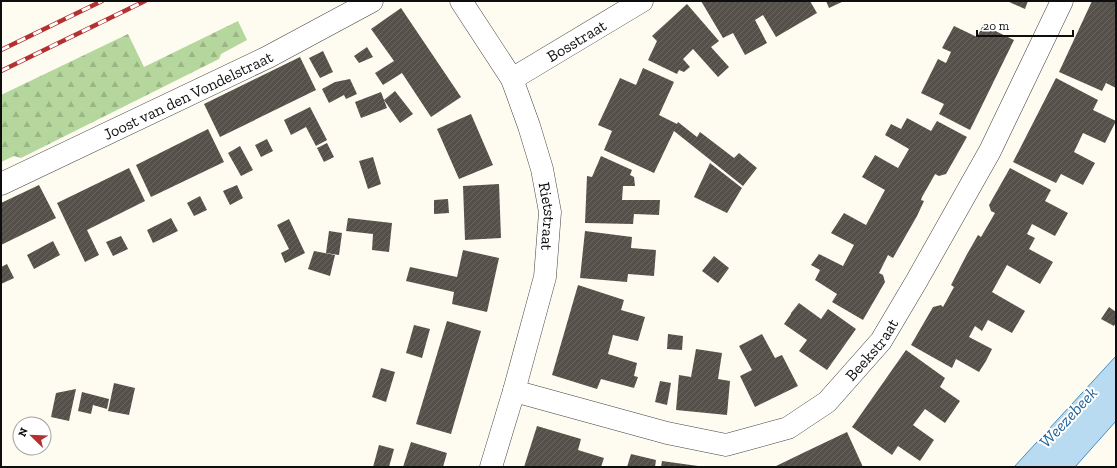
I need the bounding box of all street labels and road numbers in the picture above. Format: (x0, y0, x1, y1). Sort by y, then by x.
street label: Bosstraat (543, 15, 610, 66)
street label: Joost van den Vondelstraat (100, 47, 276, 143)
street label: Rietstraat (535, 180, 560, 251)
street label: Beekstraat (841, 315, 902, 384)

